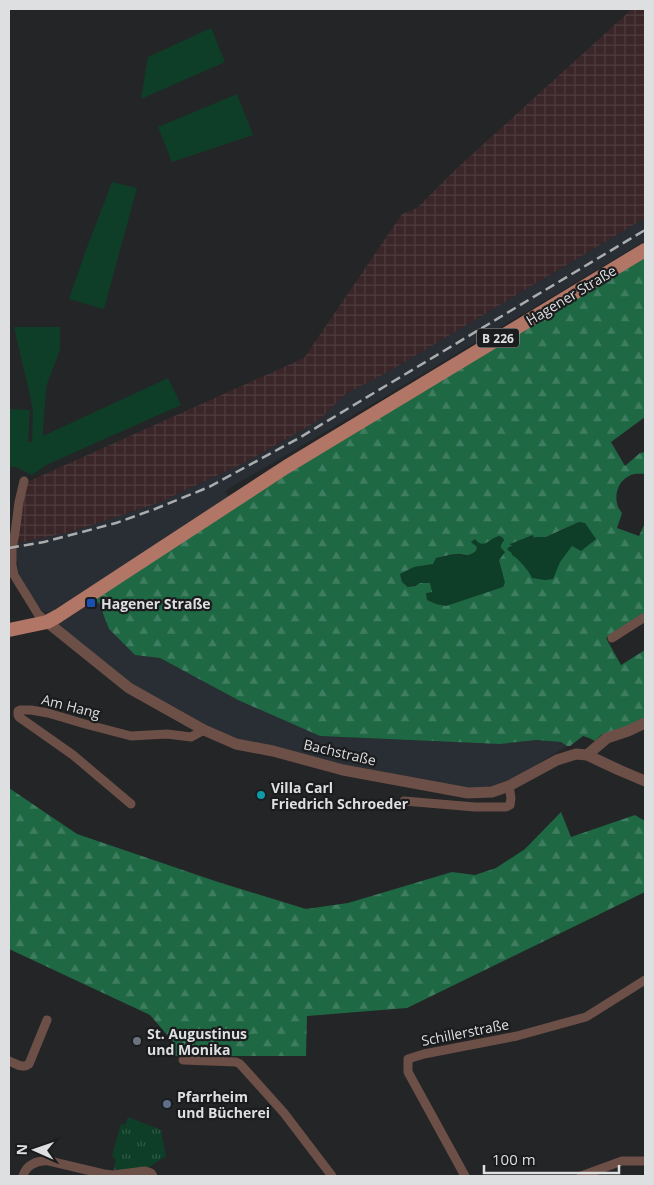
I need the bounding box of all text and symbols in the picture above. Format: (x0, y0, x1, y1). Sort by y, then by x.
street label: Hagener Straße (522, 260, 620, 329)
road number: B 226 (477, 328, 519, 348)
place label: Hagener Straße (101, 594, 211, 613)
marker: Hagener Straße (85, 597, 97, 609)
street label: Am Hang (40, 690, 103, 723)
street label: Bachstraße (302, 734, 378, 770)
place label: Villa Carl Friedrich Schroeder (271, 778, 409, 813)
marker: Villa Carl Friedrich Schroeder (255, 789, 267, 801)
street label: Schillerstraße (420, 1014, 511, 1050)
place label: St. Augustinus und Monika (147, 1024, 247, 1059)
marker: St. Augustinus und Monika (131, 1035, 143, 1047)
place label: Pfarrheim und Bücherei (177, 1087, 270, 1122)
marker: Pfarrheim und Bücherei (161, 1098, 173, 1110)
north arrow (10, 1125, 60, 1175)
scale bar (484, 1142, 619, 1174)
text: N (12, 1144, 31, 1156)
text: 100 m (492, 1149, 536, 1169)

